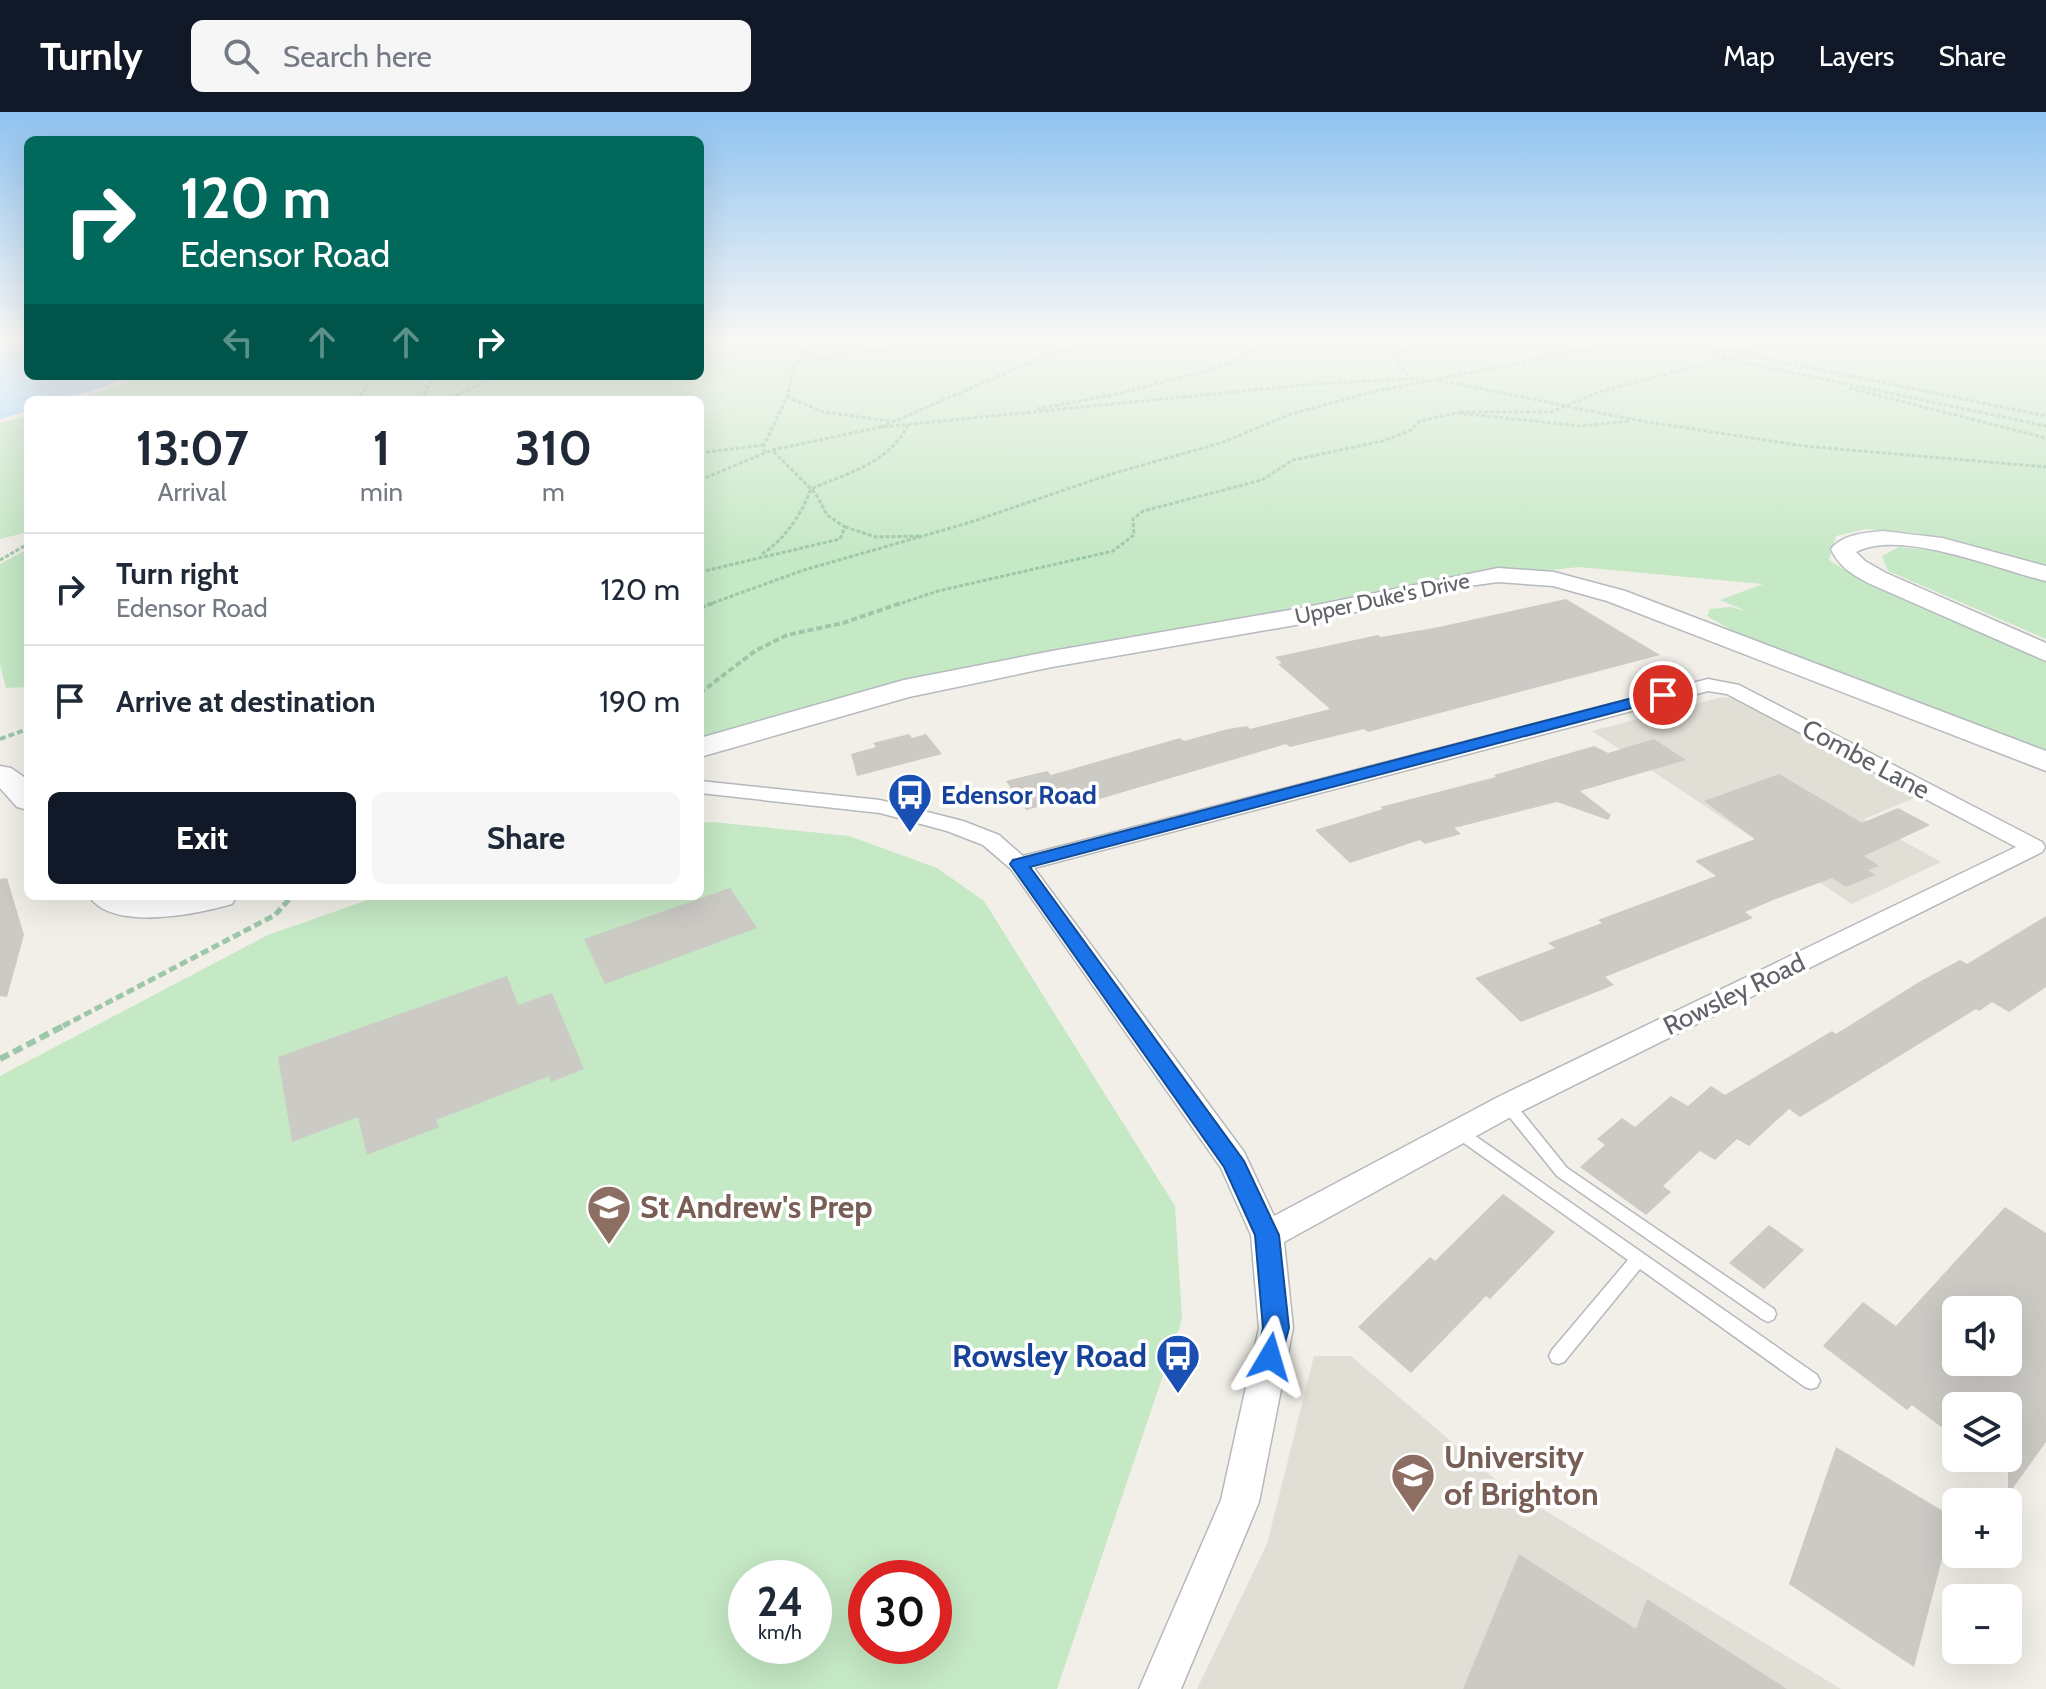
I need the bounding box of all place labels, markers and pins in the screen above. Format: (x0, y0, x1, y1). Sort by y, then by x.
pin (1629, 661, 1697, 729)
bus stop icon: Edensor Road (886, 771, 934, 834)
place label: Edensor Road (941, 779, 1097, 811)
school or university icon: St Andrew's Prep (585, 1183, 633, 1246)
place label: St Andrew's Prep (640, 1187, 872, 1226)
bus stop icon: Rowsley Road (1154, 1332, 1202, 1395)
place label: Rowsley Road (952, 1336, 1147, 1375)
place label: University of Brighton (1444, 1437, 1599, 1513)
school or university icon: University of Brighton (1389, 1451, 1437, 1514)

